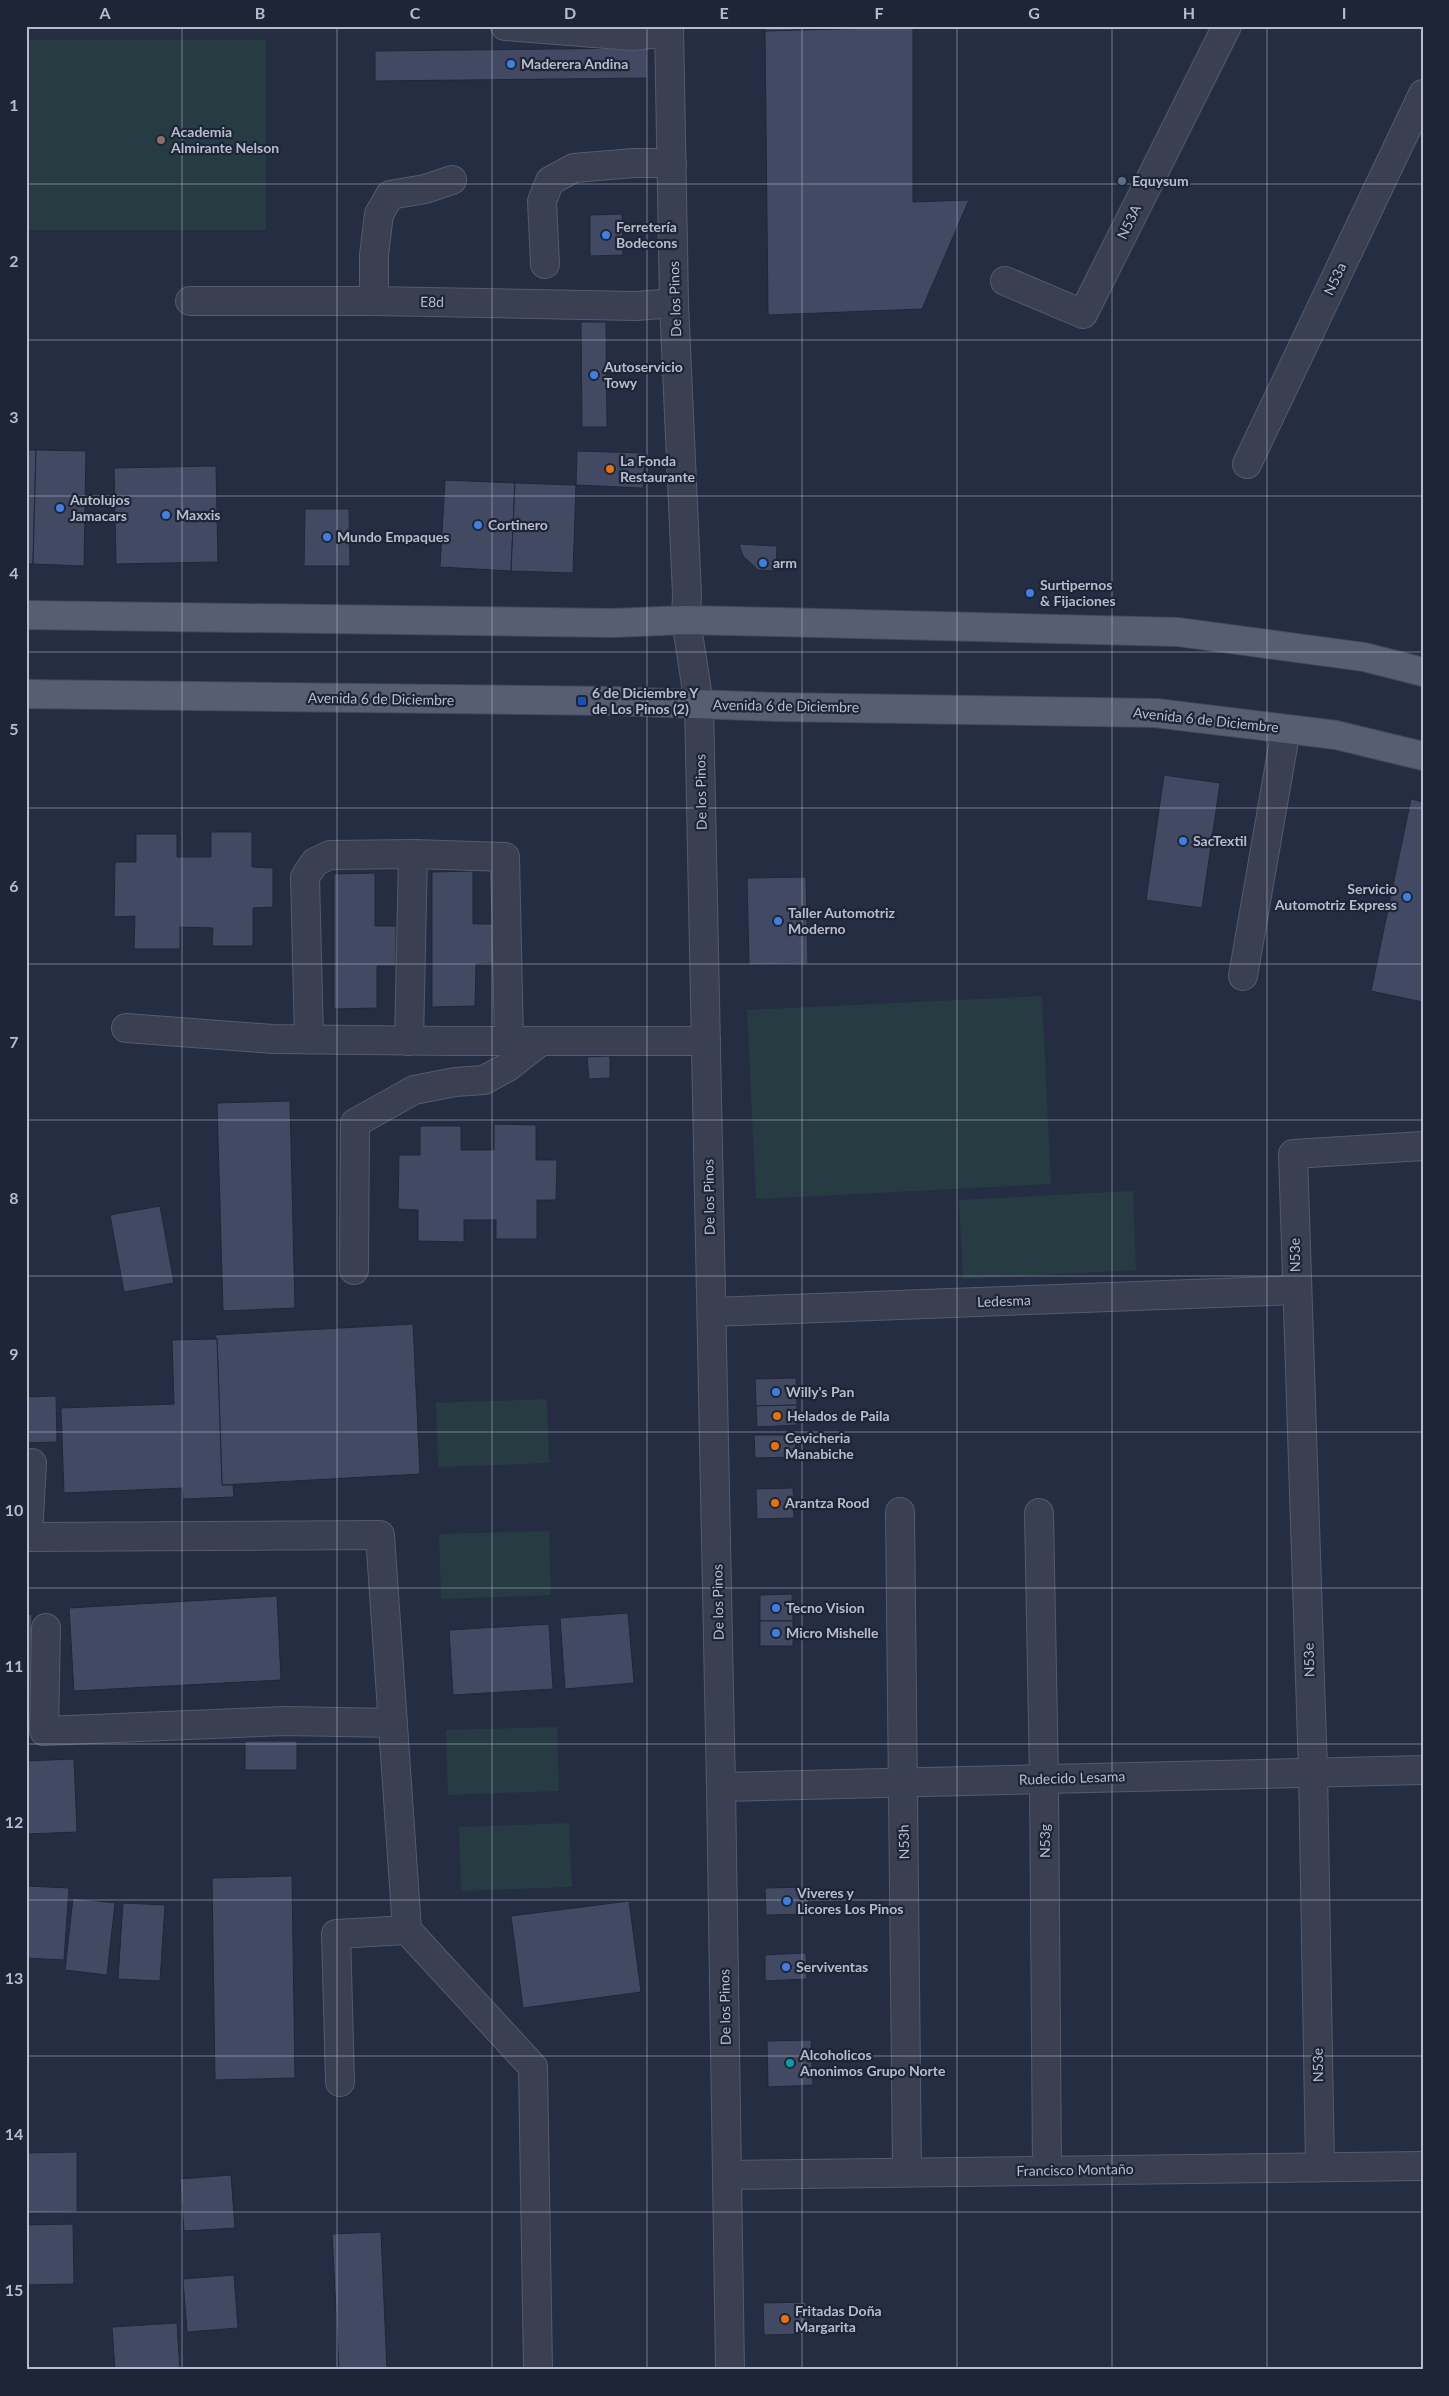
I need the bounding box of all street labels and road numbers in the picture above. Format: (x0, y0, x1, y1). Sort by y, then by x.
street label: N53A (1113, 201, 1144, 242)
street label: N53a (1320, 260, 1349, 298)
street label: De los Pinos (665, 261, 684, 337)
street label: E8d (420, 293, 444, 310)
street label: Avenida 6 de Diciembre (308, 689, 454, 708)
street label: Avenida 6 de Diciembre (713, 696, 859, 715)
street label: Avenida 6 de Diciembre (1132, 703, 1280, 736)
street label: De los Pinos (691, 754, 710, 830)
street label: De los Pinos (699, 1159, 718, 1235)
street label: N53e (1286, 1238, 1303, 1272)
street label: Ledesma (977, 1291, 1031, 1310)
street label: De los Pinos (708, 1564, 727, 1640)
street label: N53e (1299, 1643, 1318, 1677)
street label: Rudecido Lesama (1018, 1767, 1126, 1788)
street label: N53h (895, 1824, 912, 1860)
street label: N53g (1036, 1824, 1053, 1858)
street label: De los Pinos (715, 1969, 734, 2045)
street label: N53e (1309, 2048, 1326, 2082)
street label: Francisco Montaño (1016, 2160, 1134, 2179)

